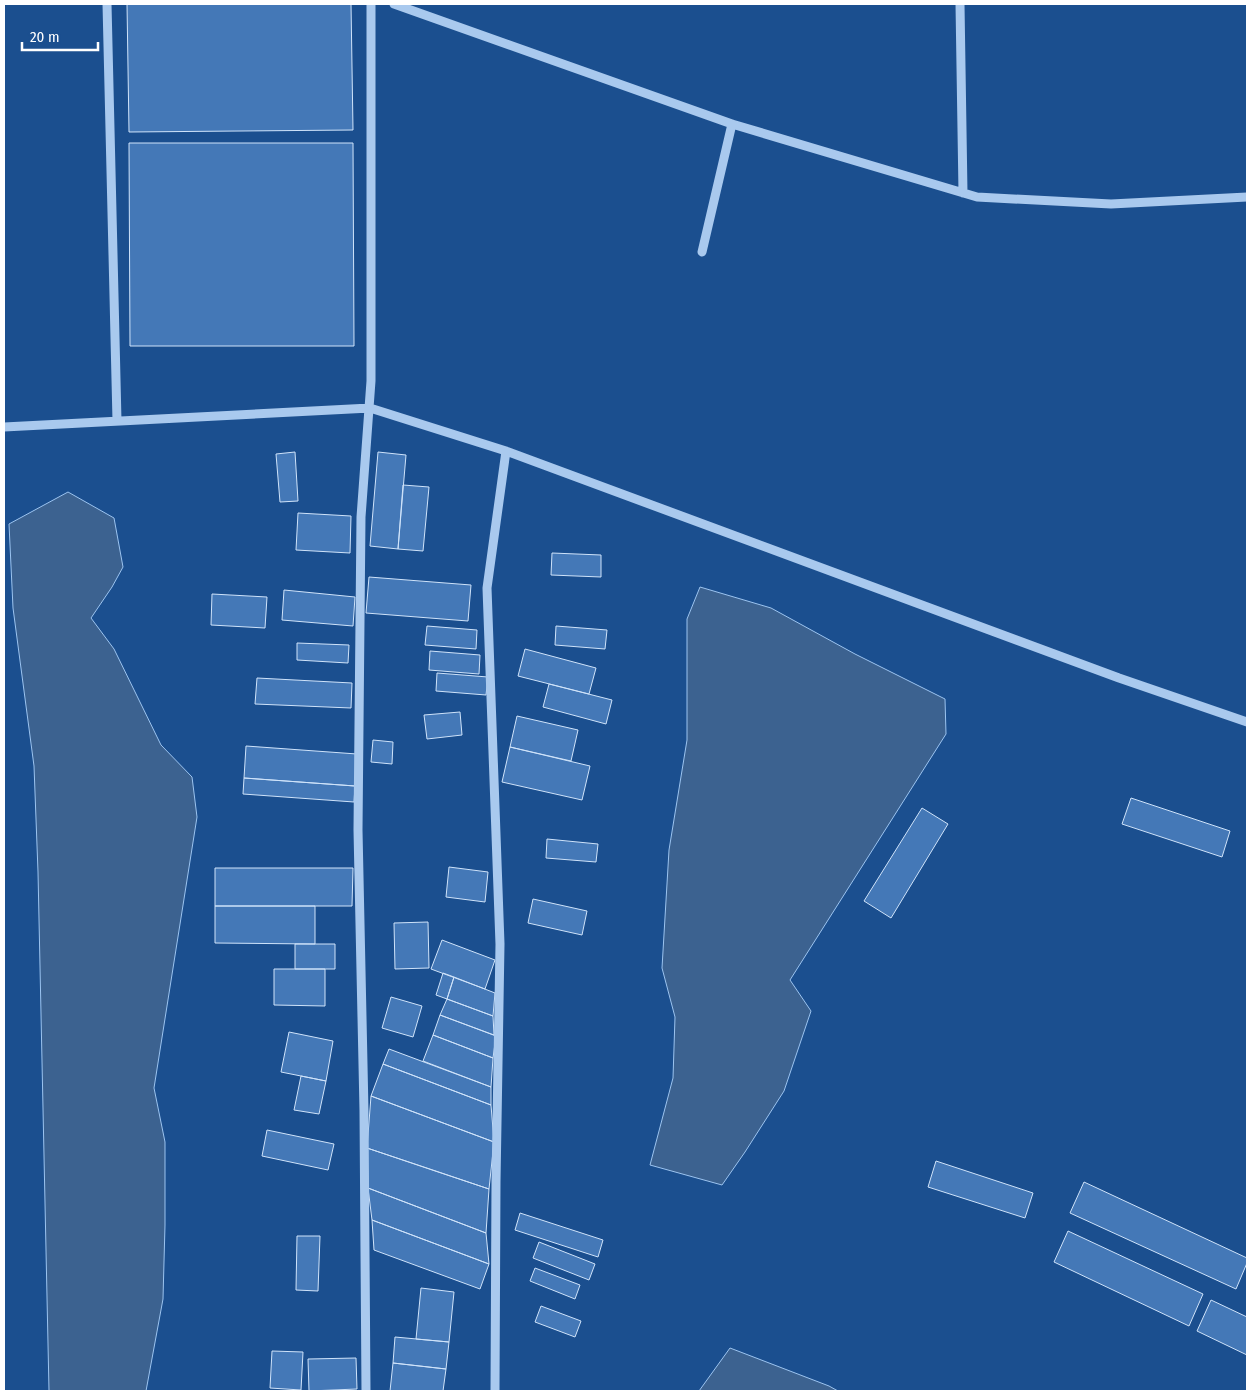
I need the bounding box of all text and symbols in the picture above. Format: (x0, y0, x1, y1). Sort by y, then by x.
scale bar (22, 20, 99, 52)
text: 20 m (30, 28, 60, 46)

